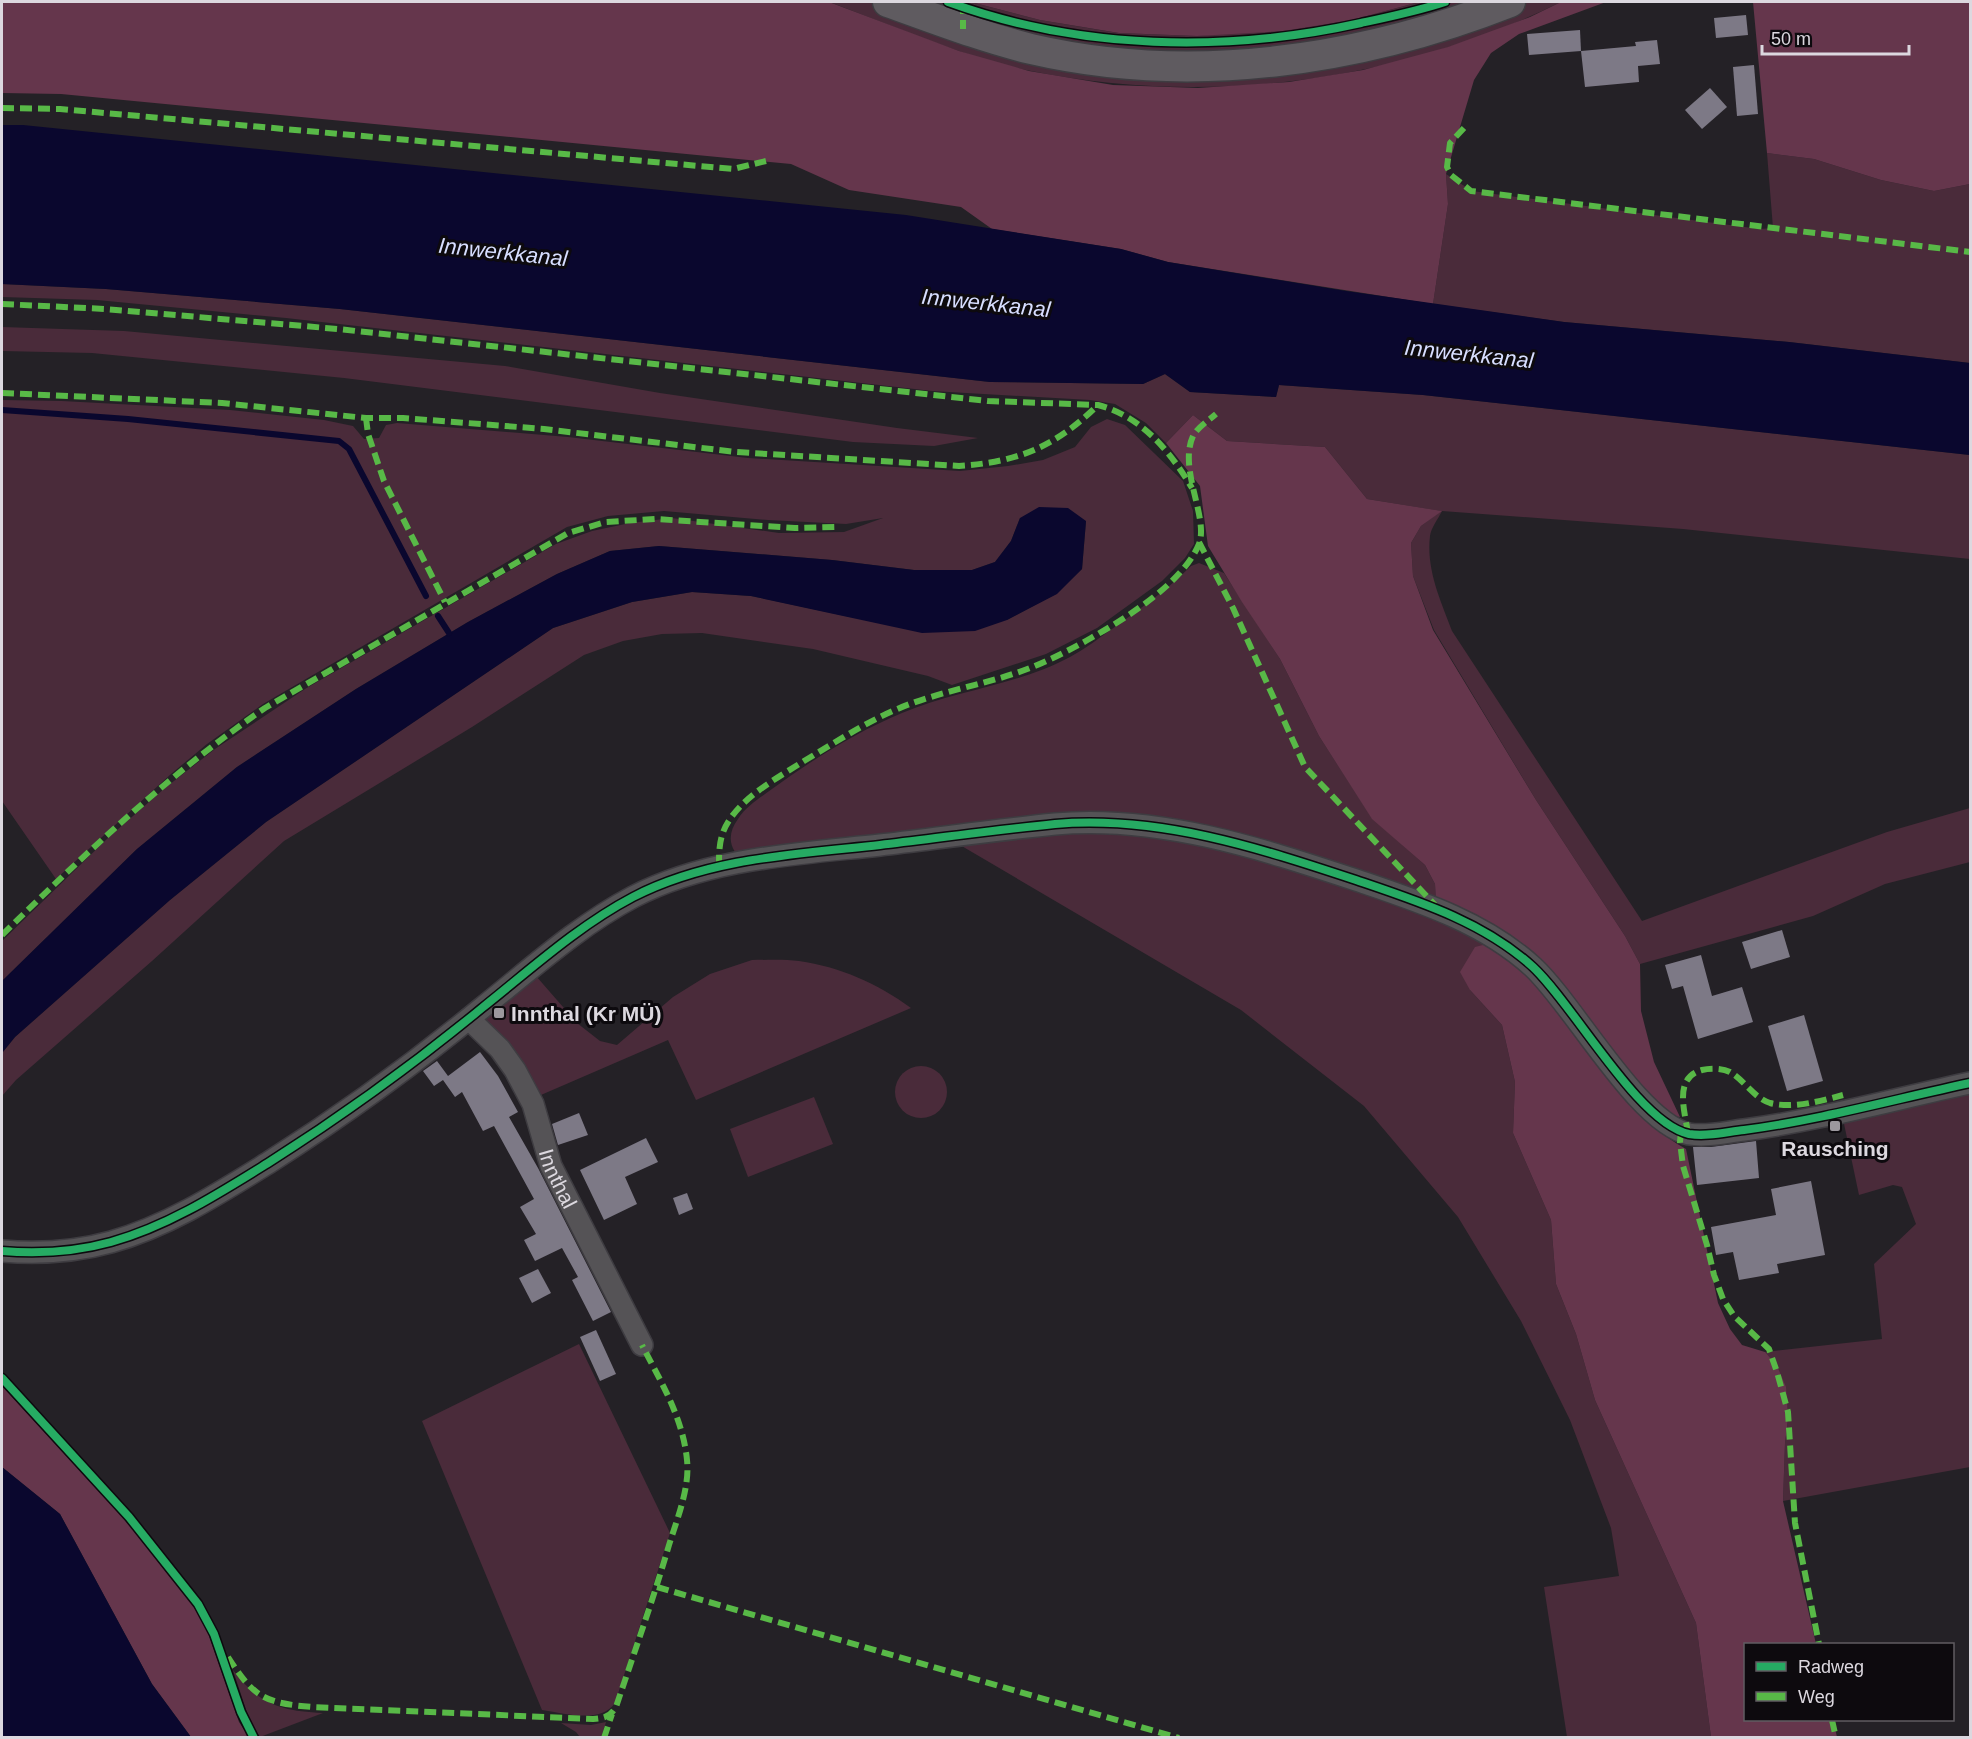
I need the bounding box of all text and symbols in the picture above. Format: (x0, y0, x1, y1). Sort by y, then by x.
scale bar (1762, 18, 1909, 56)
text: 50 m (1771, 29, 1811, 49)
water label: Innwerkkanal (437, 233, 570, 271)
water label: Innwerkkanal (920, 284, 1053, 322)
water label: Innwerkkanal (1403, 335, 1536, 373)
place label: Innthal (Kr MÜ) (511, 1002, 661, 1025)
marker: Innthal (Kr MÜ) (492, 1006, 506, 1020)
marker: Rausching (1828, 1119, 1842, 1133)
place label: Rausching (1781, 1137, 1889, 1160)
street label: Innthal (535, 1146, 582, 1212)
legend (1744, 1643, 1954, 1721)
text: Radweg (1798, 1657, 1864, 1677)
text: Weg (1798, 1687, 1835, 1707)

